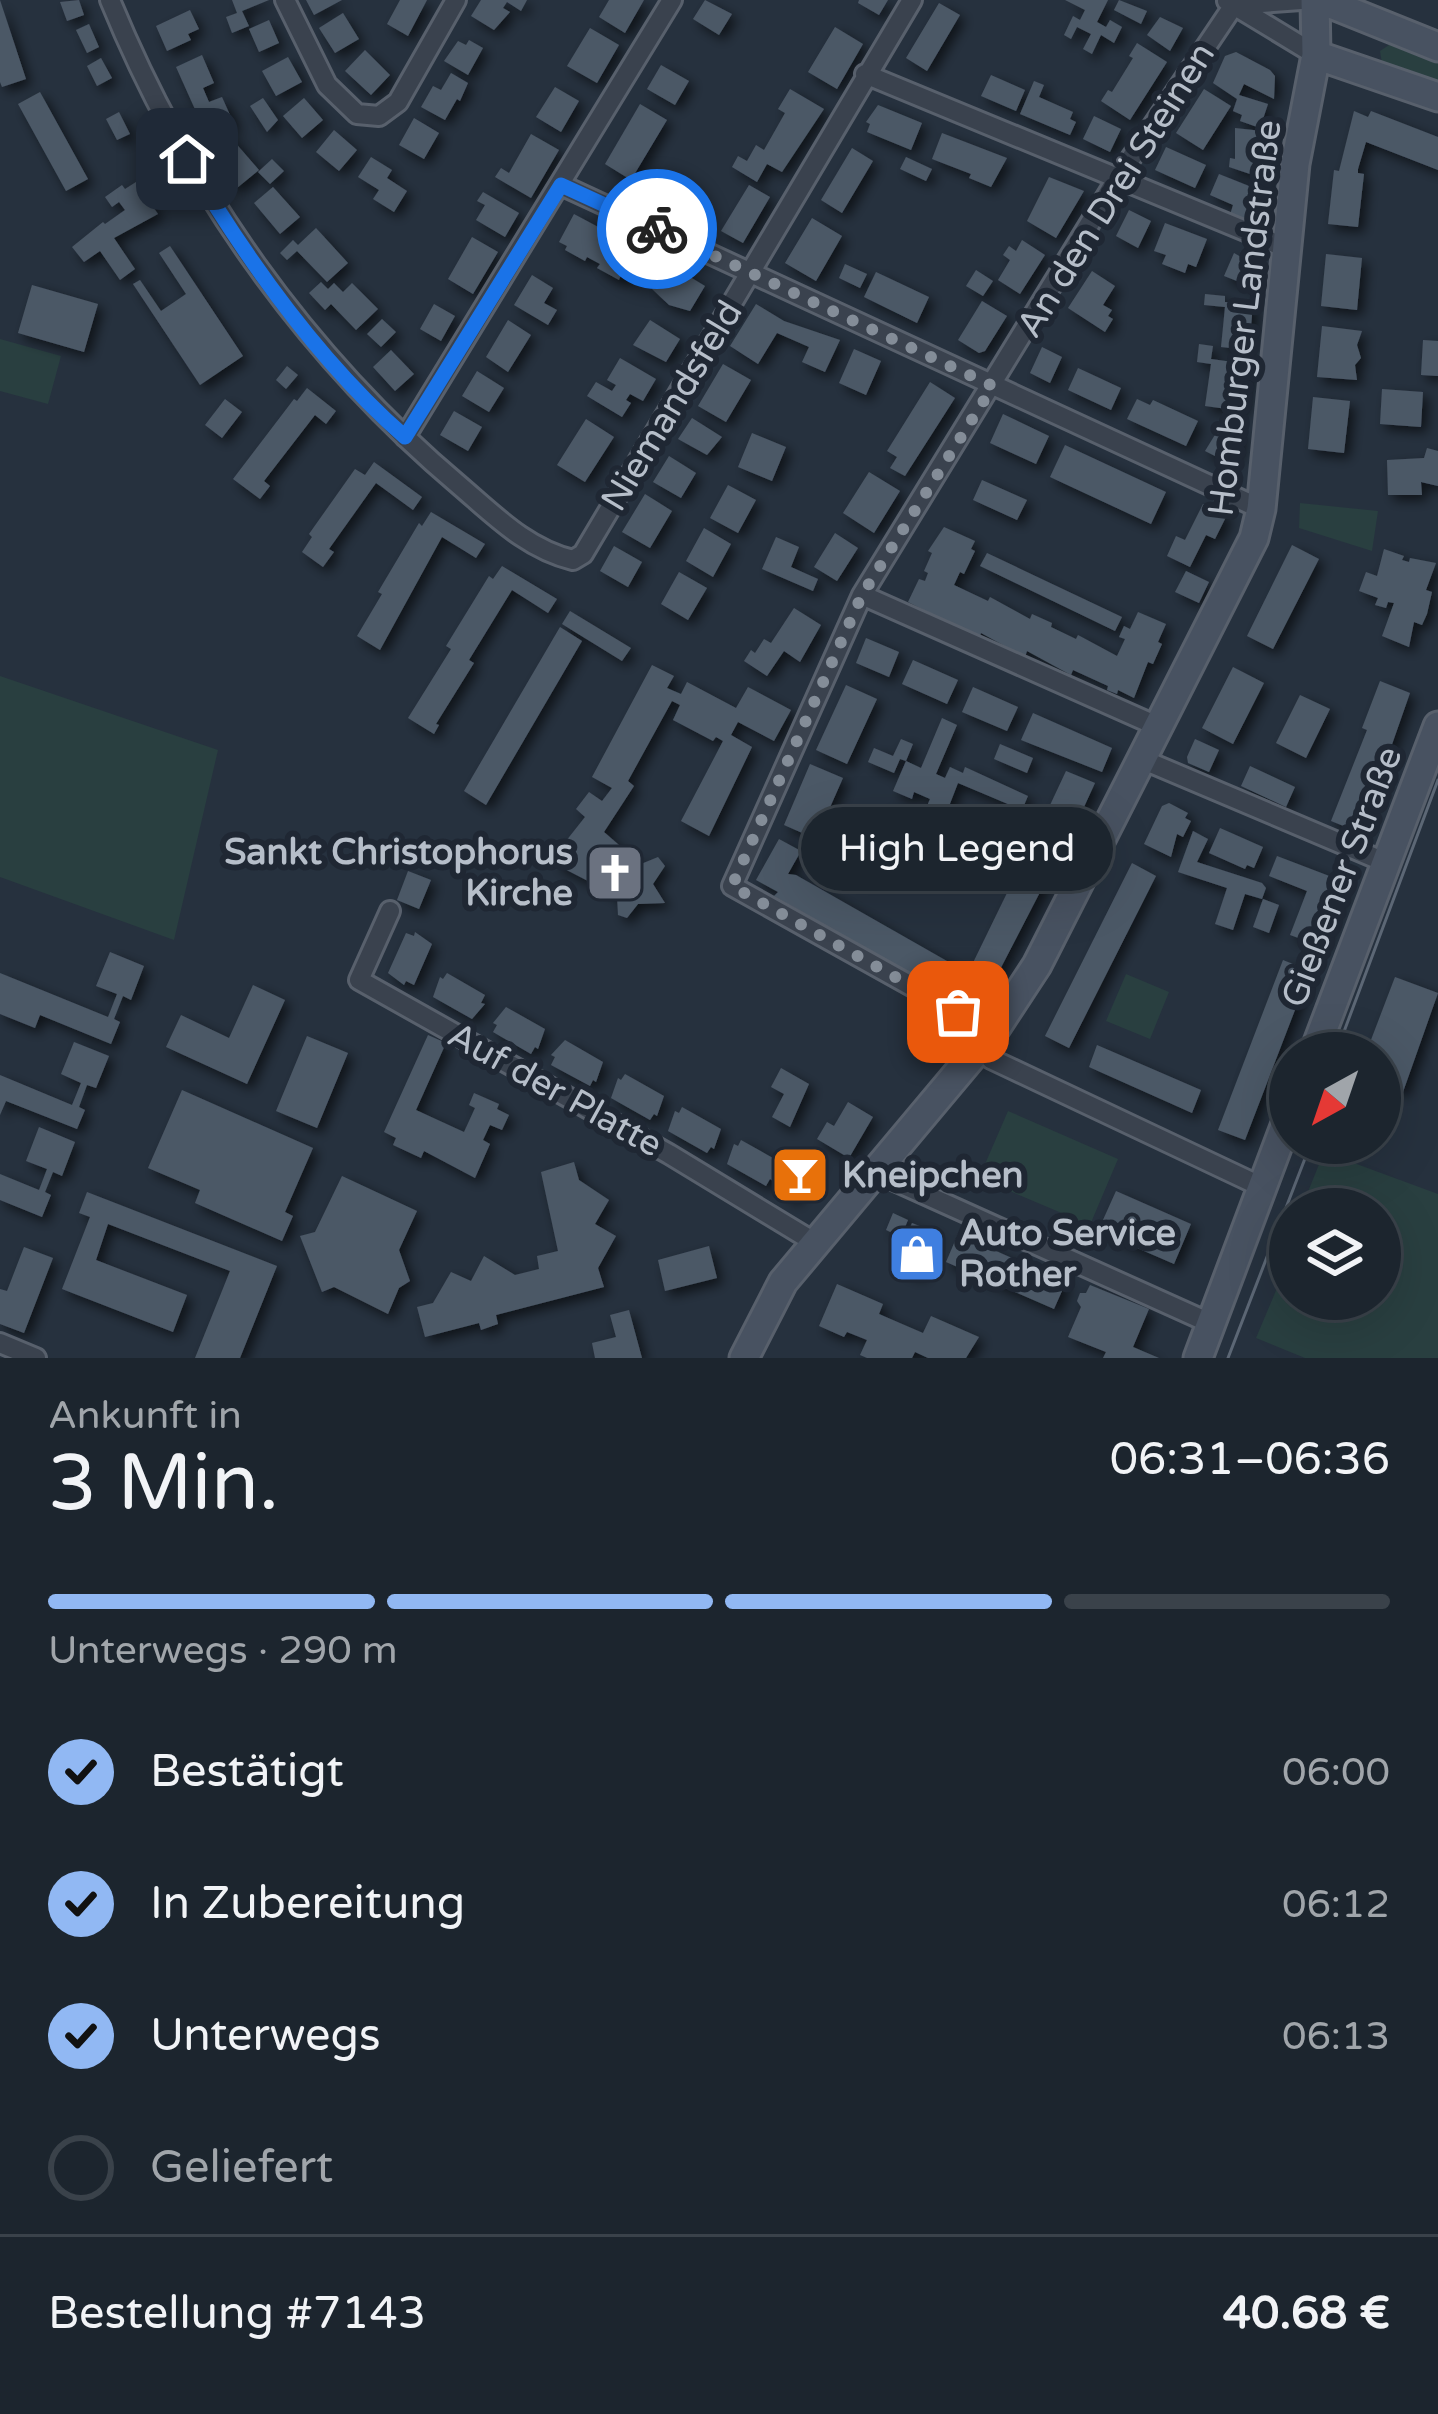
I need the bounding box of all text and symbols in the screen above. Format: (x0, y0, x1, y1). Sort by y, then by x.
street label: An den Drei Steinen (1008, 35, 1224, 345)
pin (136, 108, 238, 210)
street label: Homburger Landstraße (1199, 118, 1291, 518)
icon: home (154, 126, 220, 192)
courier (597, 169, 717, 289)
icon: bike (624, 196, 690, 262)
street label: Niemandsfeld (592, 293, 752, 519)
street label: Gießener Straße (1273, 741, 1411, 1013)
callout: High Legend (802, 808, 1114, 892)
text: High Legend (839, 825, 1075, 872)
place label: Sankt Christophorus Kirche (224, 831, 573, 915)
church icon: Sankt Christophorus Kirche (584, 842, 646, 904)
pin (907, 961, 1009, 1063)
icon: bag (925, 979, 991, 1045)
street label: Auf der Platte (440, 1014, 670, 1166)
north arrow (1269, 1032, 1401, 1164)
map controls (1269, 1032, 1401, 1320)
bar icon: Kneipchen (769, 1144, 831, 1206)
place label: Kneipchen (842, 1154, 1024, 1197)
button: layers (1269, 1188, 1401, 1320)
place label: Auto Service Rother (959, 1212, 1176, 1296)
shop icon: Auto Service Rother (886, 1223, 948, 1285)
text: Ankunft in (48, 1392, 242, 1439)
text: 06:31–06:36 (1110, 1433, 1390, 1487)
text: 3 Min. (48, 1437, 279, 1531)
text: Unterwegs · 290 m (48, 1627, 398, 1674)
icon: check (48, 1739, 114, 1805)
text: Bestätigt (150, 1745, 344, 1799)
text: 06:00 (1282, 1749, 1390, 1796)
icon: check (48, 1871, 114, 1937)
text: In Zubereitung (150, 1877, 465, 1931)
text: 06:12 (1282, 1881, 1390, 1928)
icon: check (48, 2003, 114, 2069)
text: Unterwegs (150, 2009, 381, 2063)
text: 06:13 (1282, 2013, 1390, 2060)
text: Geliefert (150, 2141, 333, 2195)
text: Bestellung #7143 (48, 2287, 426, 2341)
text: 40.68 € (1223, 2287, 1390, 2341)

